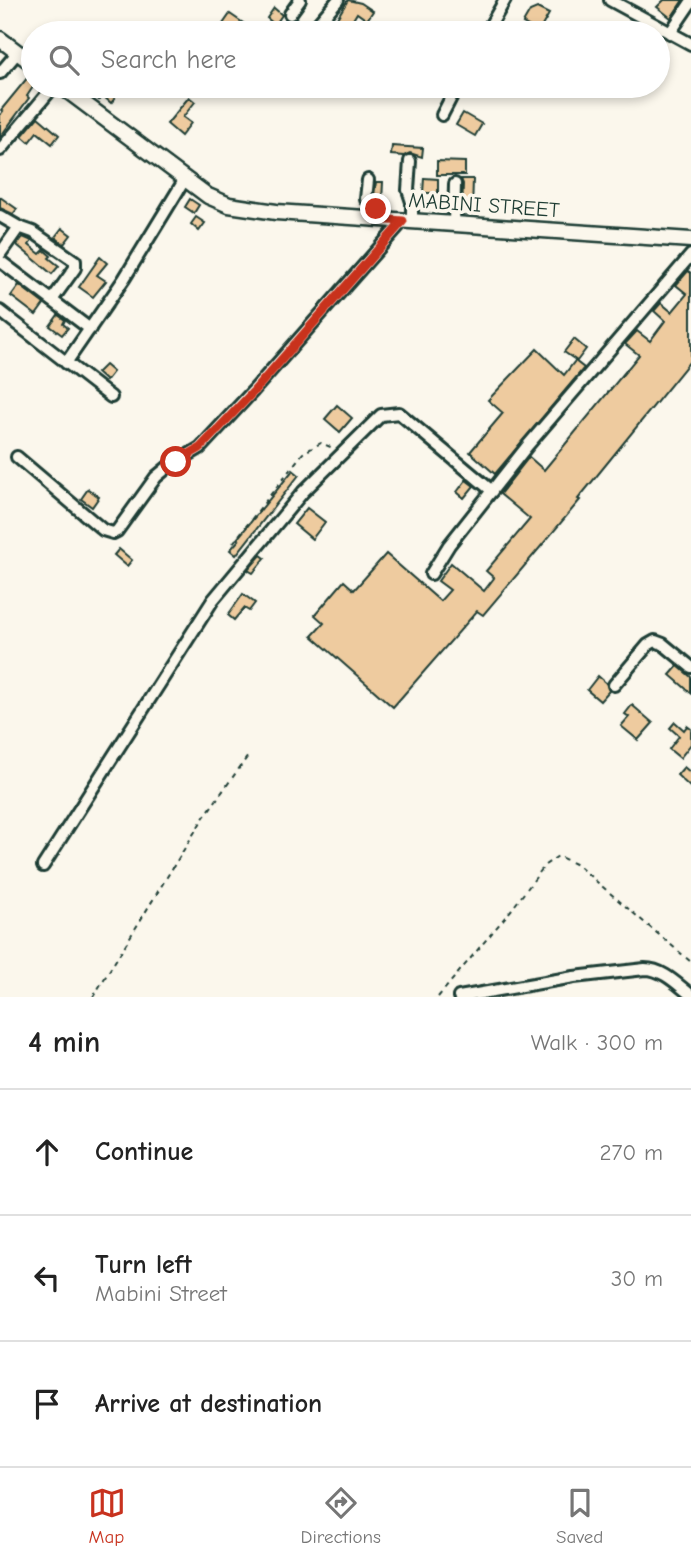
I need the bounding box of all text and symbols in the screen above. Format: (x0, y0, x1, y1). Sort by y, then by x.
search box (21, 21, 670, 98)
icon: search (45, 41, 83, 79)
text: Search here (101, 45, 236, 75)
street label: MABINI STREET (408, 188, 560, 222)
route end (360, 193, 391, 224)
route start (160, 446, 191, 477)
text: 4 min (28, 1025, 100, 1060)
text: Walk · 300 m (531, 1029, 663, 1056)
icon: ahead (28, 1133, 66, 1171)
text: Continue (95, 1137, 193, 1167)
text: 270 m (599, 1139, 663, 1166)
text: Turn left (95, 1250, 192, 1280)
icon: left (28, 1259, 66, 1297)
text: 30 m (611, 1265, 663, 1292)
text: Mabini Street (95, 1280, 227, 1307)
icon: arrive (28, 1385, 66, 1423)
text: Arrive at destination (95, 1389, 322, 1419)
tab: Map (88, 1484, 126, 1548)
tab: Directions (301, 1484, 381, 1548)
tab: Saved (556, 1484, 603, 1548)

